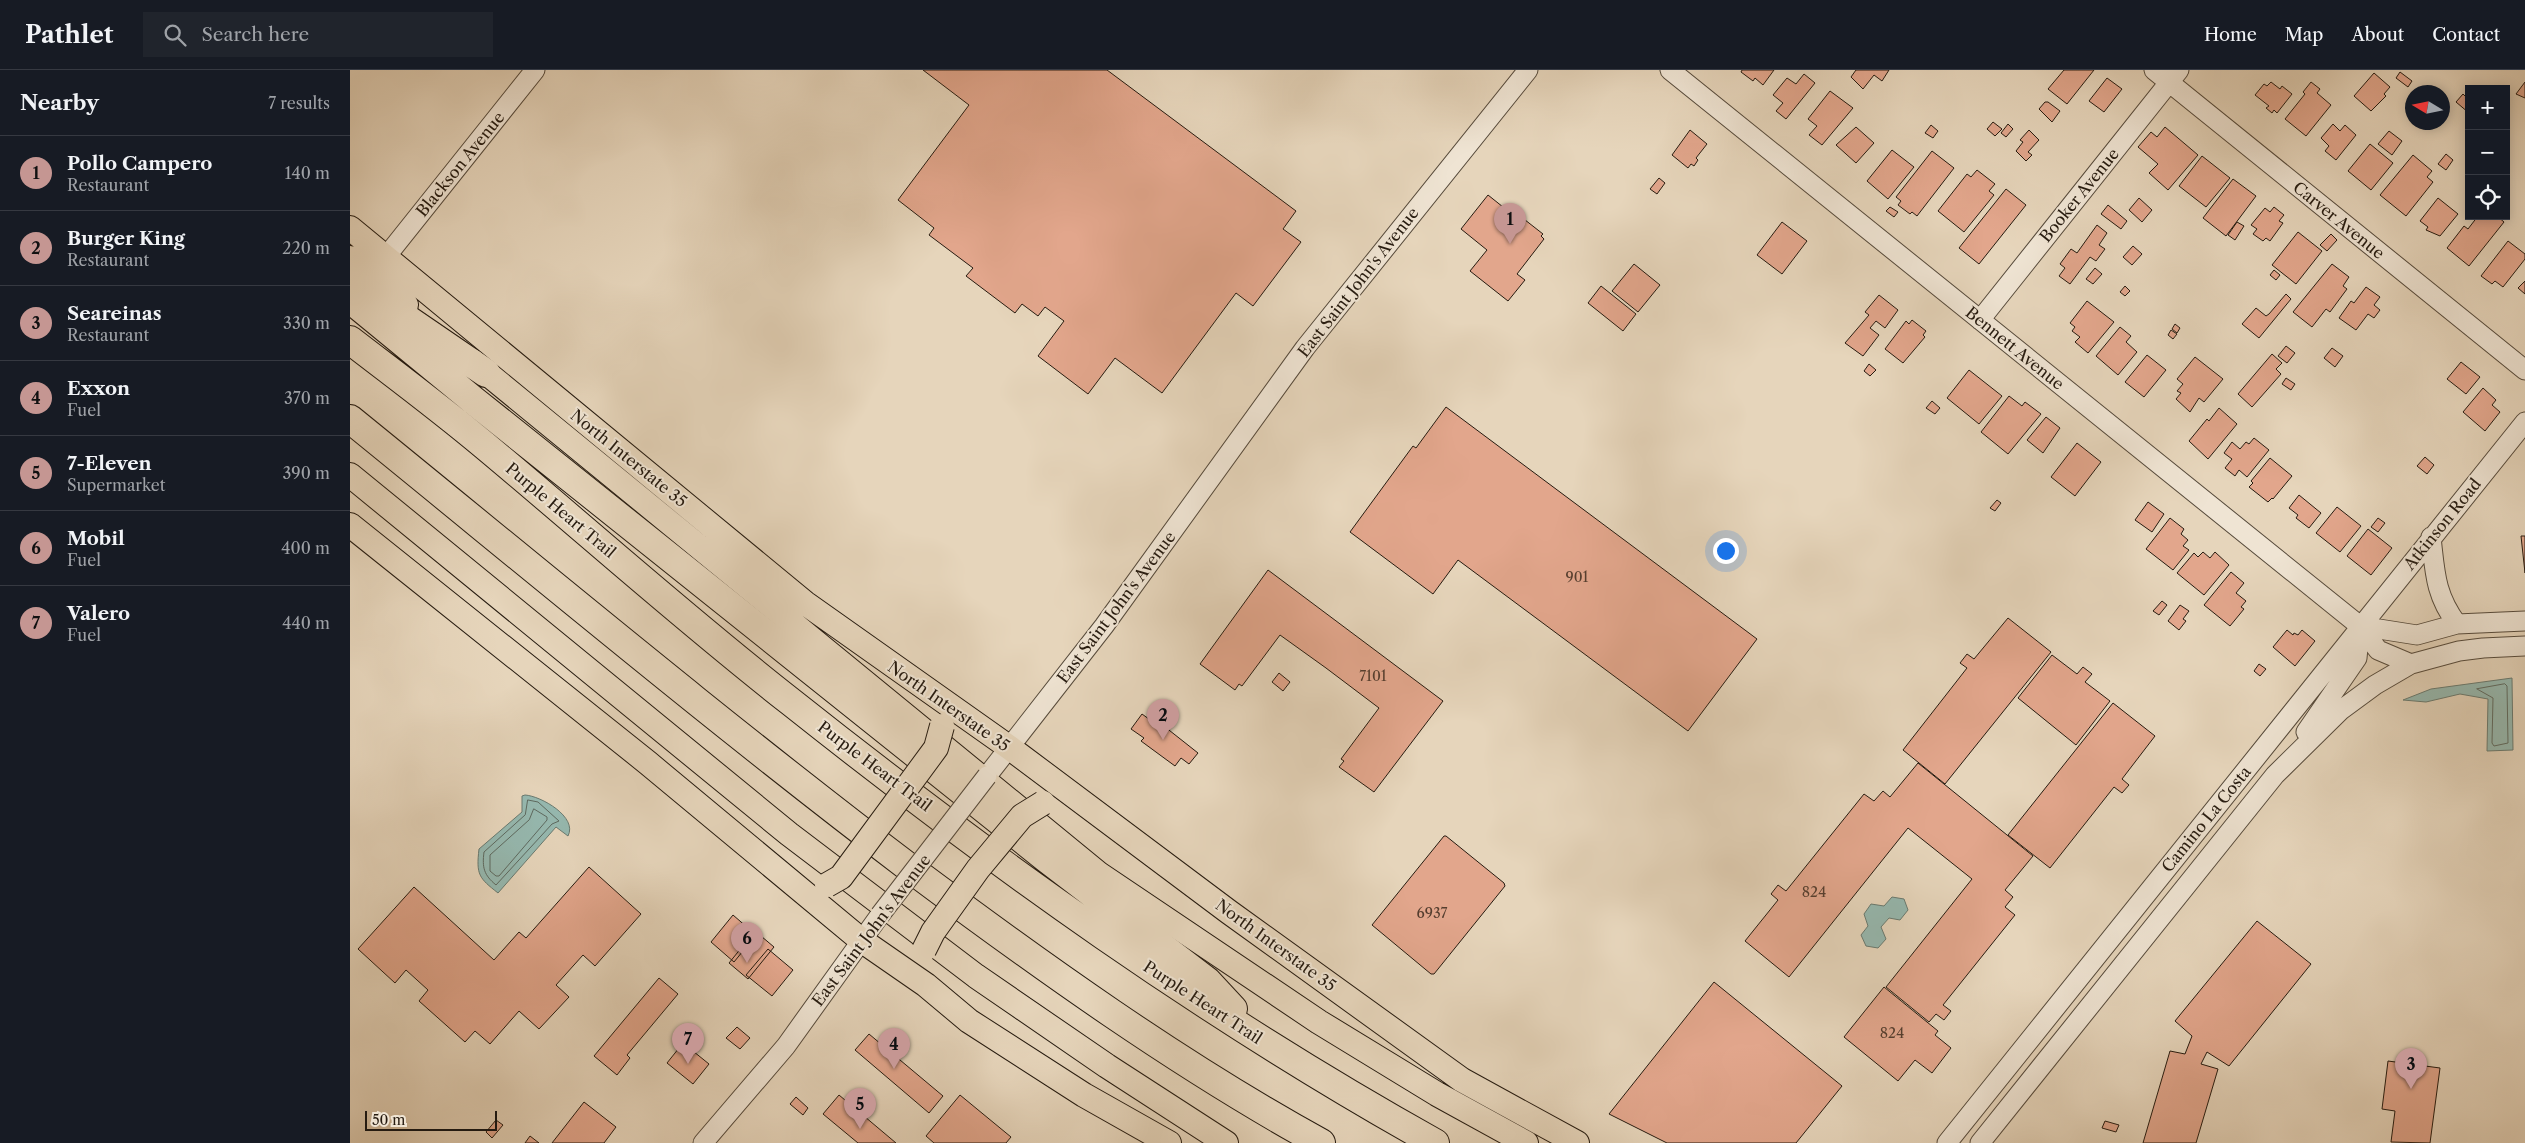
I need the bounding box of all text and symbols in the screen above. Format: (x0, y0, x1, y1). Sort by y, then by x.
search box (143, 12, 493, 57)
text: Pathlet (25, 20, 113, 49)
icon: search (161, 21, 189, 49)
text: Search here (201, 23, 309, 46)
text: Home (2204, 24, 2257, 46)
text: Map (2285, 24, 2323, 46)
text: About (2351, 24, 2404, 46)
text: Contact (2432, 24, 2500, 46)
north arrow (2405, 85, 2450, 130)
map controls (2465, 85, 2510, 220)
button: + (2465, 85, 2510, 130)
text: Nearby (20, 90, 99, 115)
text: 7 results (268, 93, 330, 113)
street label: Blackson Avenue (412, 107, 508, 220)
button: − (2465, 130, 2510, 175)
street label: Booker Avenue (2035, 144, 2123, 246)
text: Pollo Campero (67, 152, 212, 175)
text: 1 (32, 163, 40, 183)
text: 140 m (285, 163, 330, 183)
text: Restaurant (67, 175, 149, 195)
button: locate (2465, 175, 2510, 220)
street label: Carver Avenue (2289, 177, 2389, 263)
street label: East Saint John's Avenue (1293, 203, 1423, 361)
pin: 1 (1494, 203, 1526, 244)
text: Burger King (67, 227, 185, 250)
text: 2 (31, 238, 41, 258)
text: 220 m (282, 238, 330, 258)
text: Restaurant (67, 250, 149, 270)
text: Seareinas (67, 302, 162, 325)
street label: Bennett Avenue (1962, 302, 2068, 394)
text: 3 (31, 313, 41, 333)
text: 330 m (283, 313, 330, 333)
text: Restaurant (67, 325, 149, 345)
text: Exxon (67, 377, 130, 400)
text: 4 (31, 388, 41, 408)
text: 370 m (284, 388, 330, 408)
text: Fuel (67, 400, 101, 420)
street label: North Interstate 35 (567, 405, 691, 511)
text: 7-Eleven (67, 452, 152, 475)
street label: Purple Heart Trail (502, 458, 620, 562)
text: 5 (32, 463, 40, 483)
text: 390 m (283, 463, 330, 483)
street label: Atkinson Road (2398, 474, 2485, 575)
text: Supermarket (67, 475, 165, 495)
text: Mobil (67, 527, 125, 550)
street label: East Saint John's Avenue (1052, 527, 1180, 687)
text: 6 (31, 538, 41, 558)
text: 400 m (281, 538, 330, 558)
your location (1713, 538, 1739, 564)
text: Fuel (67, 550, 101, 570)
house number: 901 (1566, 568, 1589, 586)
text: Valero (67, 602, 130, 625)
text: 7 (32, 613, 40, 633)
text: 440 m (282, 613, 330, 633)
text: Fuel (67, 625, 101, 645)
street label: North Interstate 35 (884, 657, 1014, 755)
house number: 7101 (1359, 667, 1387, 685)
pin: 2 (1147, 699, 1179, 740)
street label: Purple Heart Trail (814, 717, 936, 816)
street label: Camino La Costa (2157, 761, 2255, 876)
street label: East Saint John's Avenue (807, 850, 935, 1010)
house number: 824 (1802, 883, 1826, 901)
street label: North Interstate 35 (1212, 895, 1340, 995)
house number: 6937 (1416, 904, 1448, 922)
pin: 6 (731, 922, 763, 963)
street label: Purple Heart Trail (1140, 956, 1266, 1048)
pin: 7 (672, 1023, 704, 1064)
house number: 824 (1880, 1024, 1904, 1042)
pin: 4 (878, 1028, 910, 1069)
pin: 3 (2395, 1048, 2427, 1089)
pin: 5 (844, 1088, 876, 1129)
scale bar (365, 1108, 498, 1131)
text: 50 m (372, 1111, 405, 1129)

